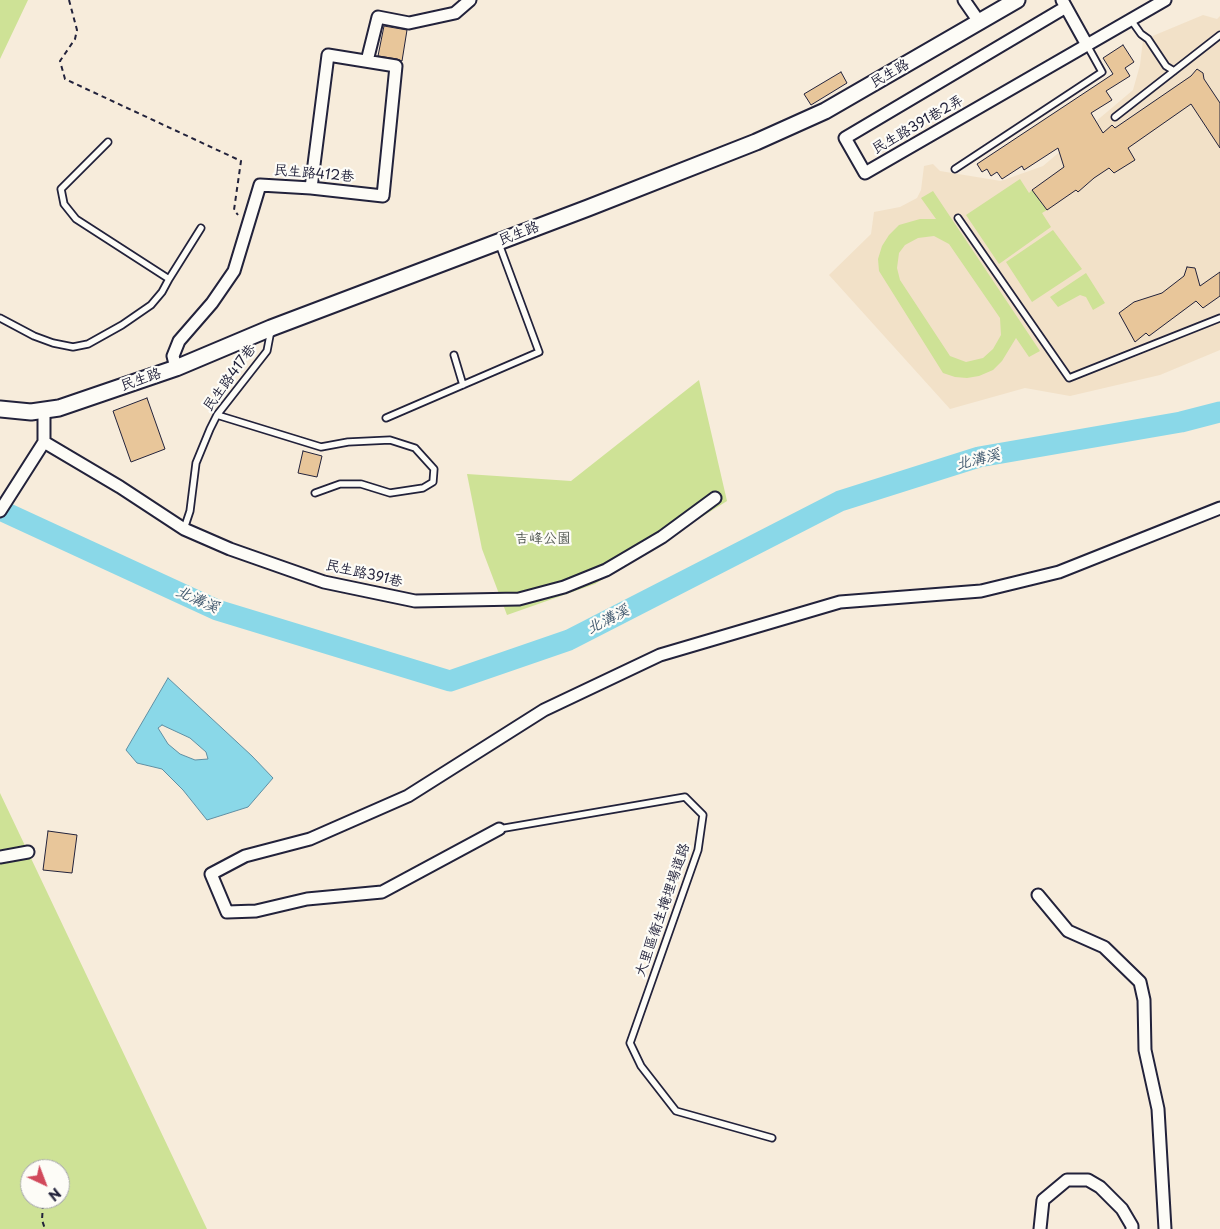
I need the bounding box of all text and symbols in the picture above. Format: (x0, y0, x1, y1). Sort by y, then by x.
street label: 民生路 (868, 56, 912, 92)
street label: 民生路391巷2弄 (869, 92, 967, 158)
street label: 民生路412巷 (273, 162, 355, 186)
street label: 民生路 (496, 219, 542, 249)
street label: 民生路417巷 (200, 341, 260, 415)
street label: 民生路 (118, 365, 164, 395)
water label: 北溝溪 (954, 446, 1002, 474)
park label: 吉峰公園 (515, 531, 571, 547)
street label: 民生路391巷 (324, 557, 404, 591)
water label: 北溝溪 (173, 583, 221, 617)
water label: 北溝溪 (584, 602, 632, 638)
street label: 大里區衛生掩埋場道路 (632, 841, 694, 979)
north arrow (20, 1159, 70, 1209)
text: N (44, 1183, 66, 1206)

